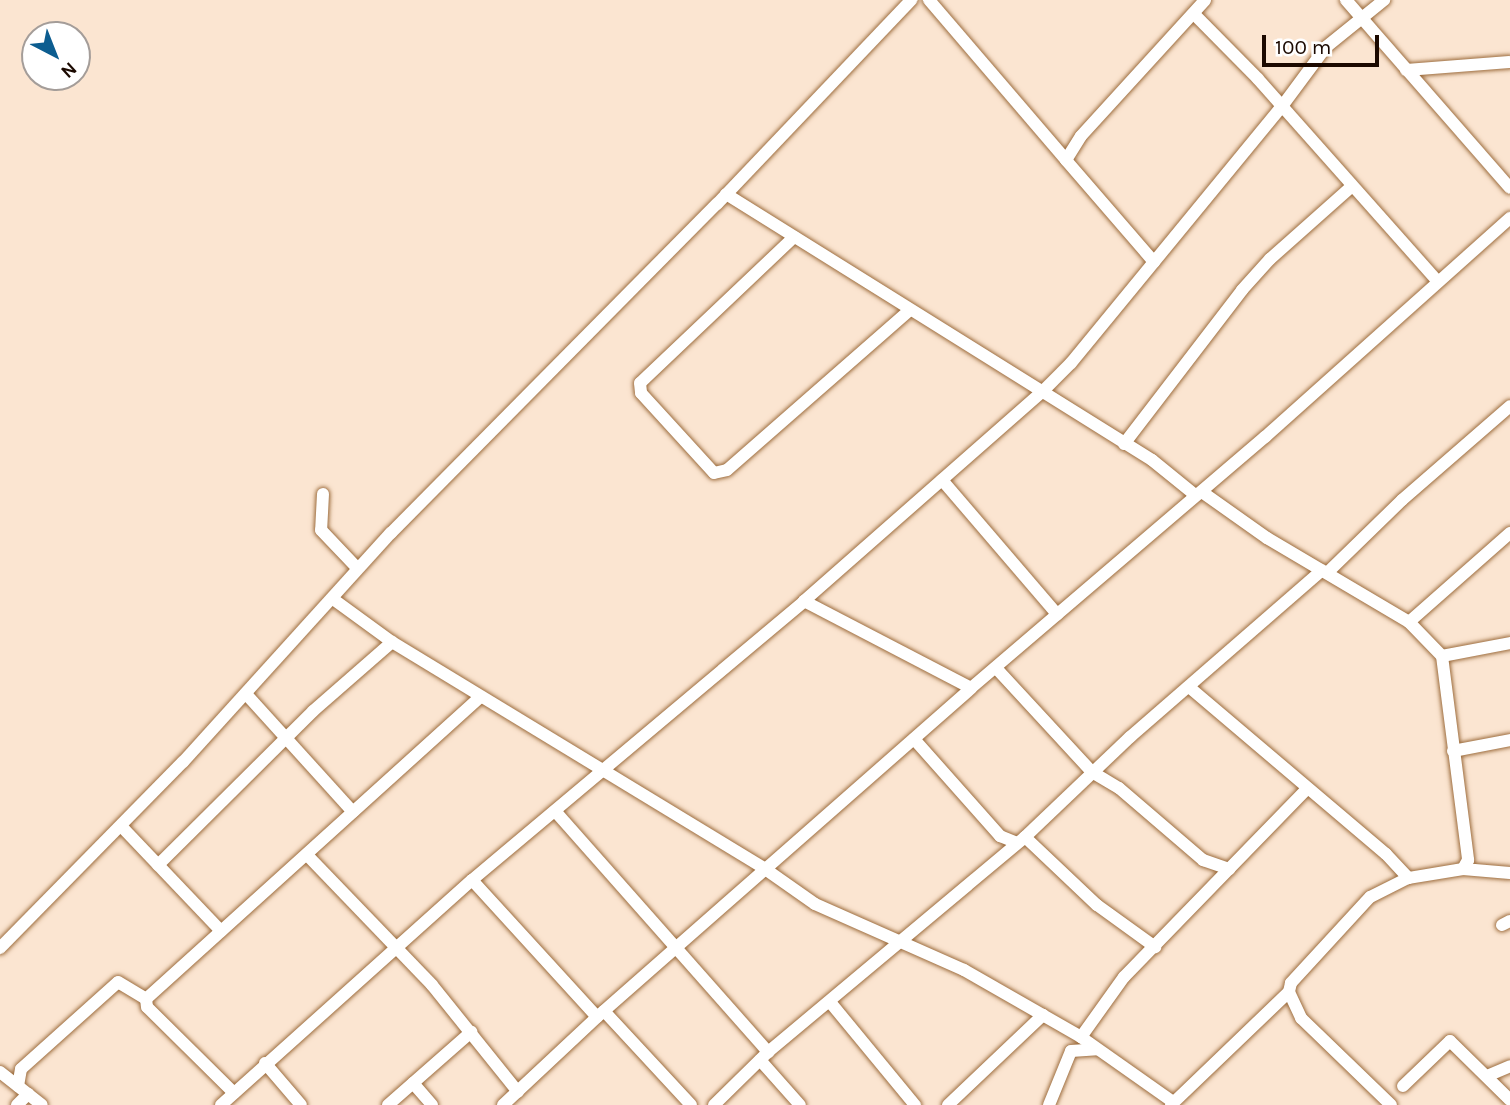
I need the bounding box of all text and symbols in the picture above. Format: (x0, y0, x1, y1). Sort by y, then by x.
north arrow (21, 21, 91, 91)
scale bar (1265, 21, 1382, 65)
text: 100 m (1275, 35, 1332, 59)
text: N (56, 57, 81, 83)

